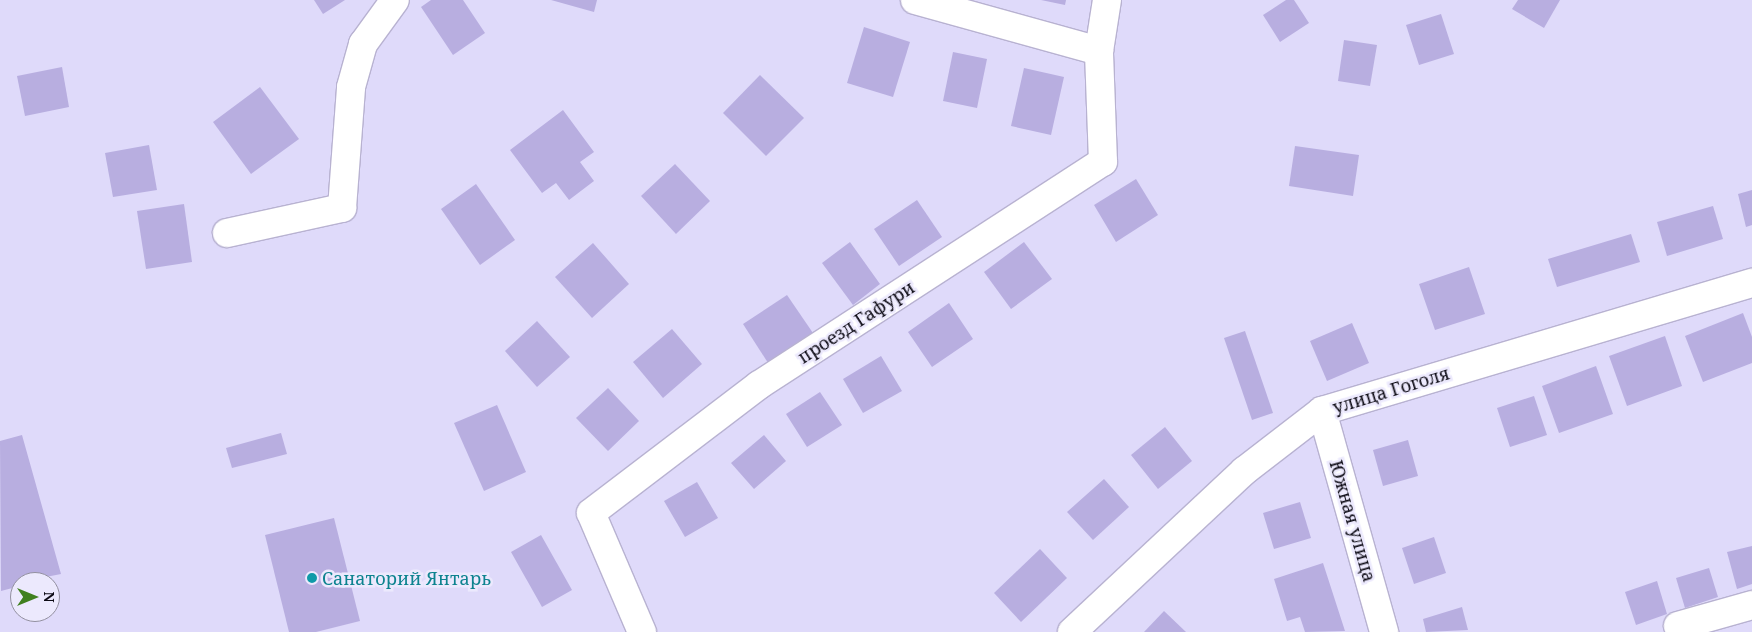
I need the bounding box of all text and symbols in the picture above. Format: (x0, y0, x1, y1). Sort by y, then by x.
street label: проезд Гафури (794, 276, 918, 368)
street label: улица Гоголя (1330, 362, 1452, 418)
street label: Южная улица (1325, 458, 1381, 584)
place label: Санаторий Янтарь (322, 567, 491, 589)
north arrow (10, 572, 60, 622)
marker: Санаторий Янтарь (306, 572, 318, 584)
text: N (40, 591, 59, 603)

